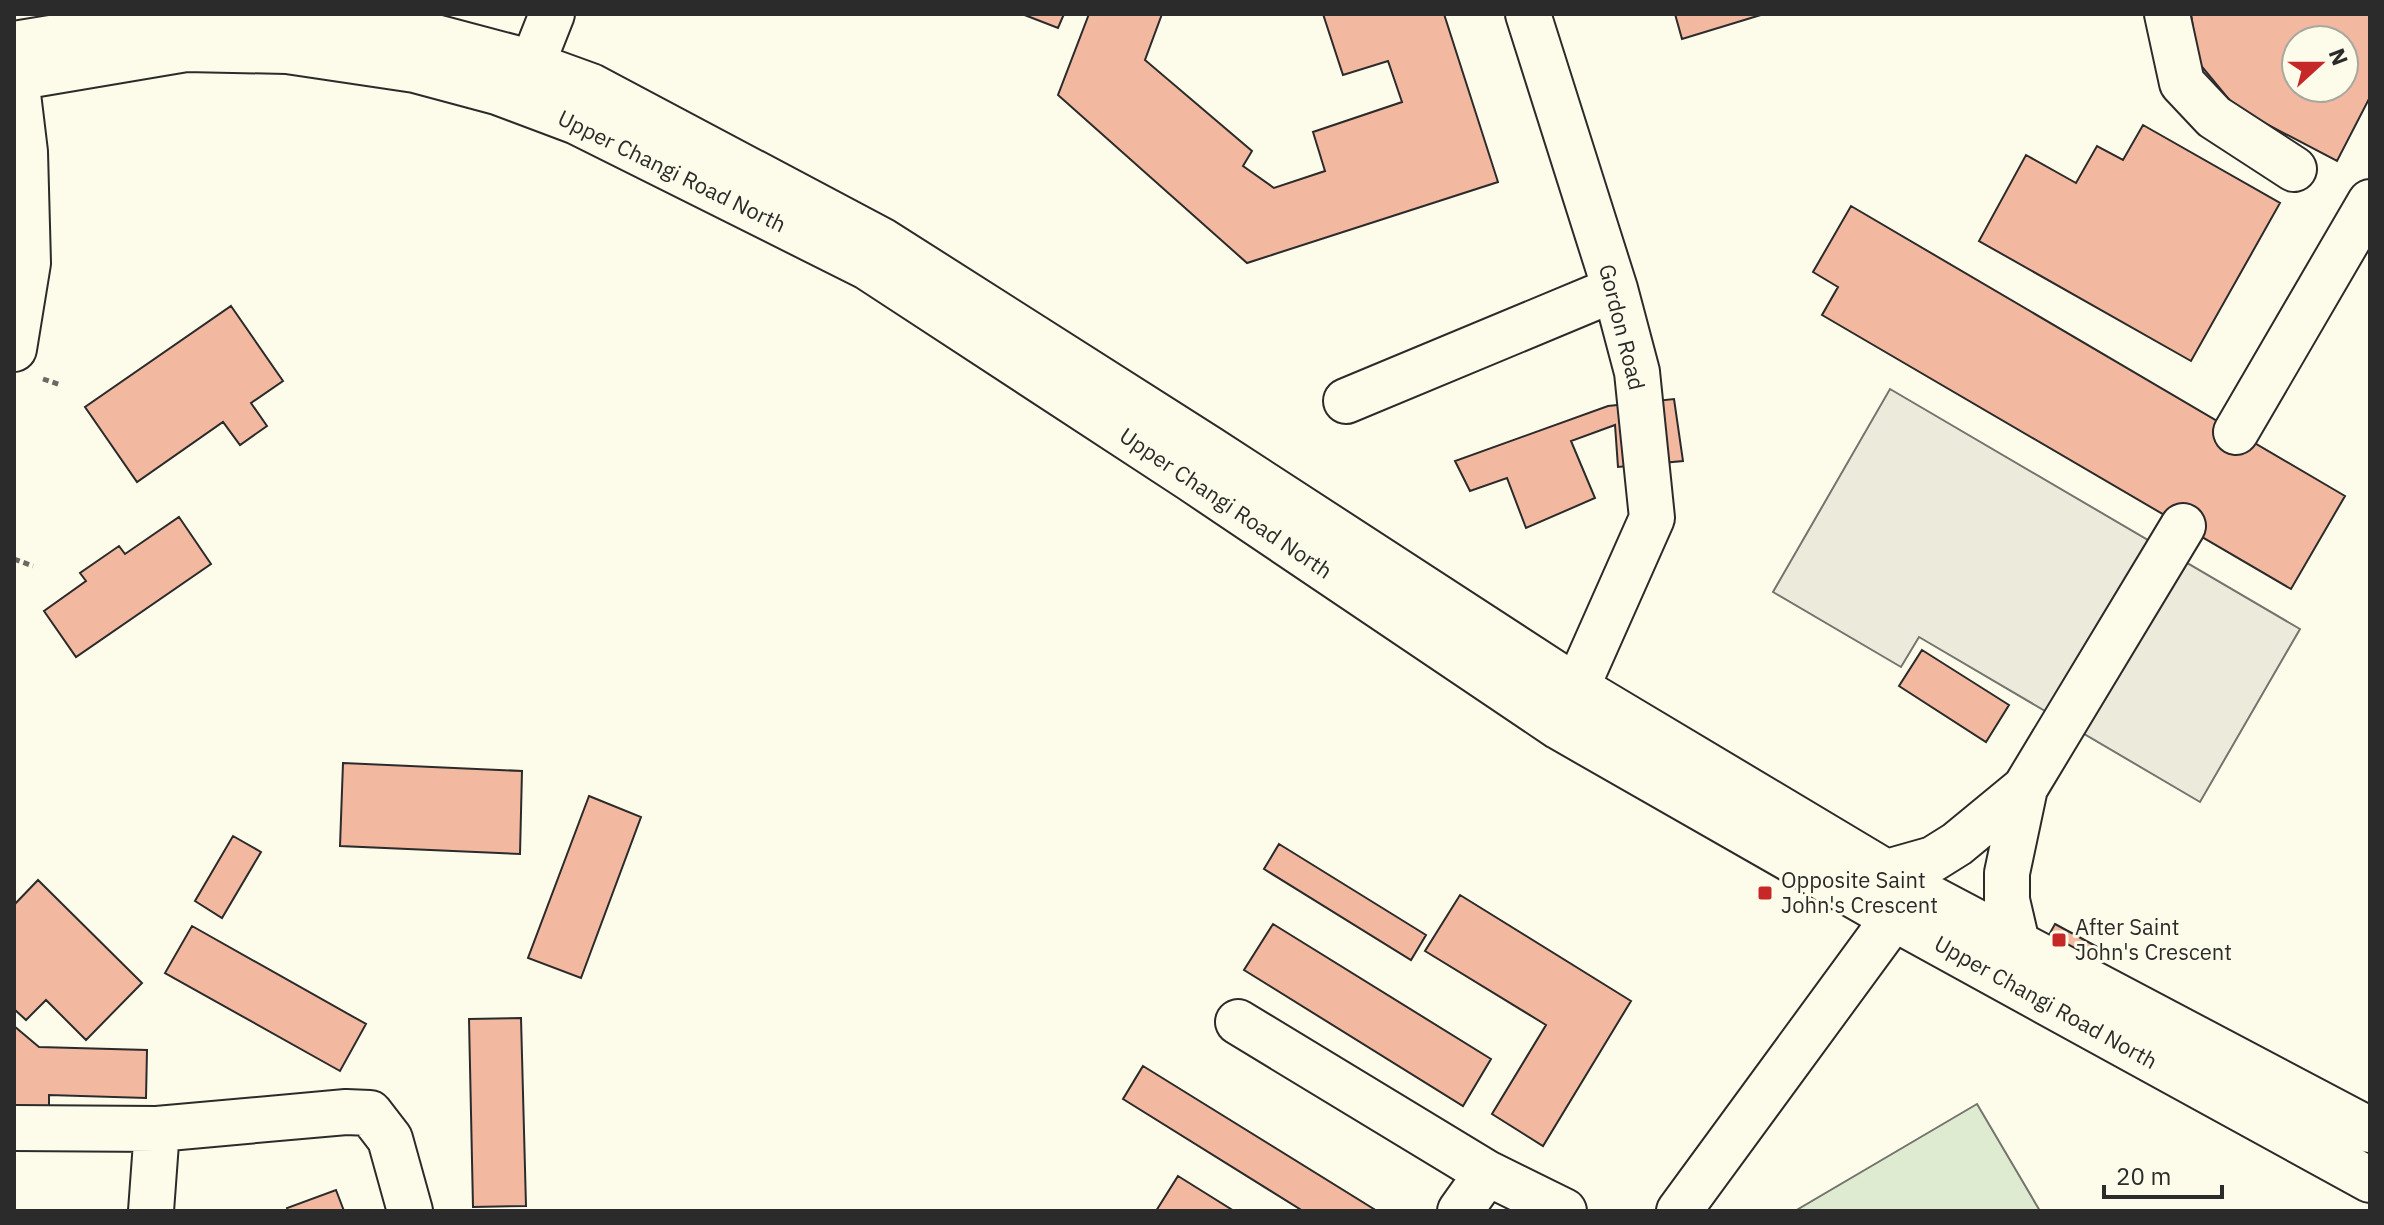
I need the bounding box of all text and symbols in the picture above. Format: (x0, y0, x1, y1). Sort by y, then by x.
north arrow (2280, 24, 2360, 104)
text: N (2323, 44, 2356, 69)
street label: Upper Changi Road North (553, 103, 791, 238)
street label: Gordon Road (1593, 261, 1652, 393)
street label: Upper Changi Road North (1114, 421, 1338, 585)
place label: Opposite Saint John's Crescent (1781, 865, 1938, 919)
marker: Opposite Saint John's Crescent (1756, 884, 1774, 902)
place label: After Saint John's Crescent (2075, 912, 2232, 966)
street label: Upper Changi Road North (1930, 928, 2163, 1075)
marker: After Saint John's Crescent (2050, 931, 2068, 949)
scale bar (2104, 1149, 2222, 1199)
text: 20 m (2116, 1160, 2171, 1192)

